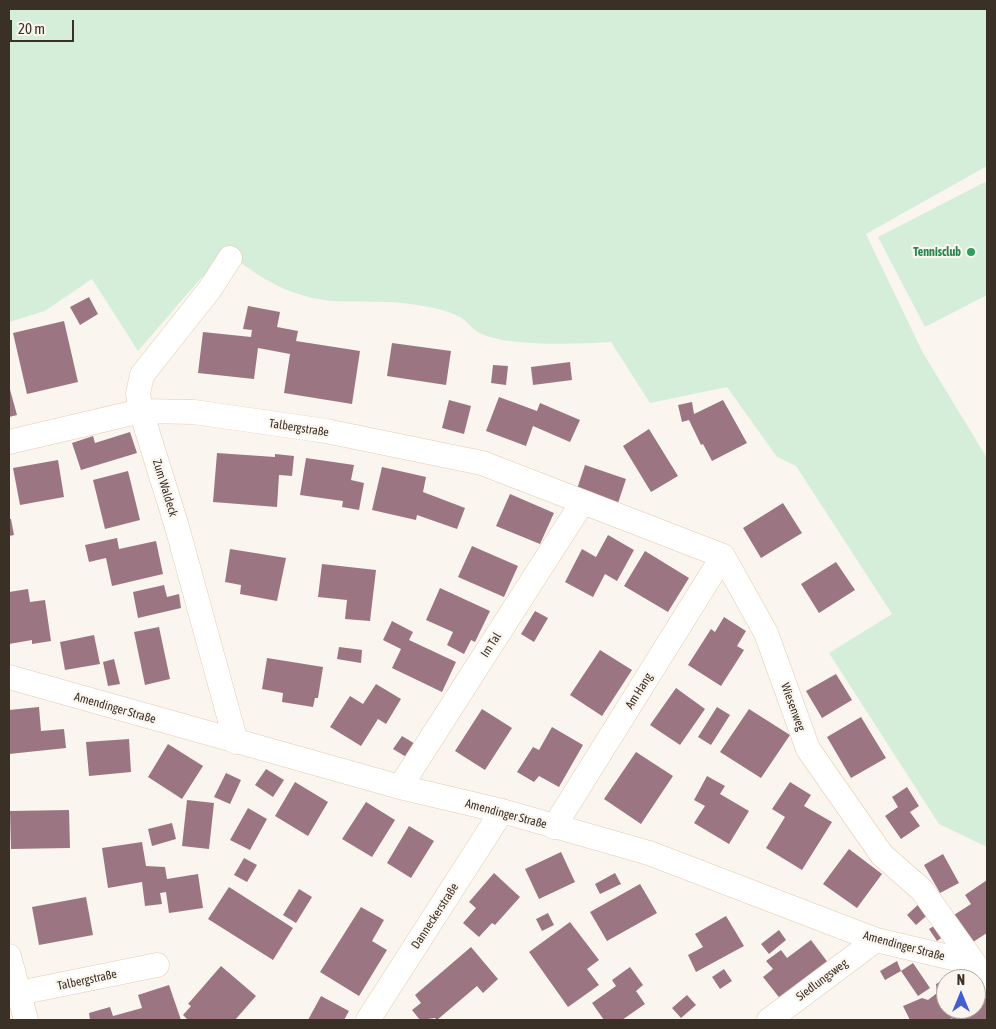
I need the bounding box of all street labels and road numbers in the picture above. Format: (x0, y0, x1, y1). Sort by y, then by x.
street label: Talbergstraße (268, 416, 330, 440)
street label: Zum Waldeck (149, 458, 181, 518)
street label: Im Tal (478, 630, 504, 660)
street label: Am Hang (622, 670, 656, 712)
street label: Wiesenweg (778, 681, 808, 733)
street label: Amendinger Straße (73, 689, 157, 727)
street label: Amendinger Straße (464, 796, 548, 832)
street label: Danneckerstraße (408, 880, 462, 952)
street label: Amendinger Straße (862, 928, 946, 964)
street label: Siedlungsweg (793, 956, 851, 1004)
street label: Talbergstraße (56, 967, 118, 993)

